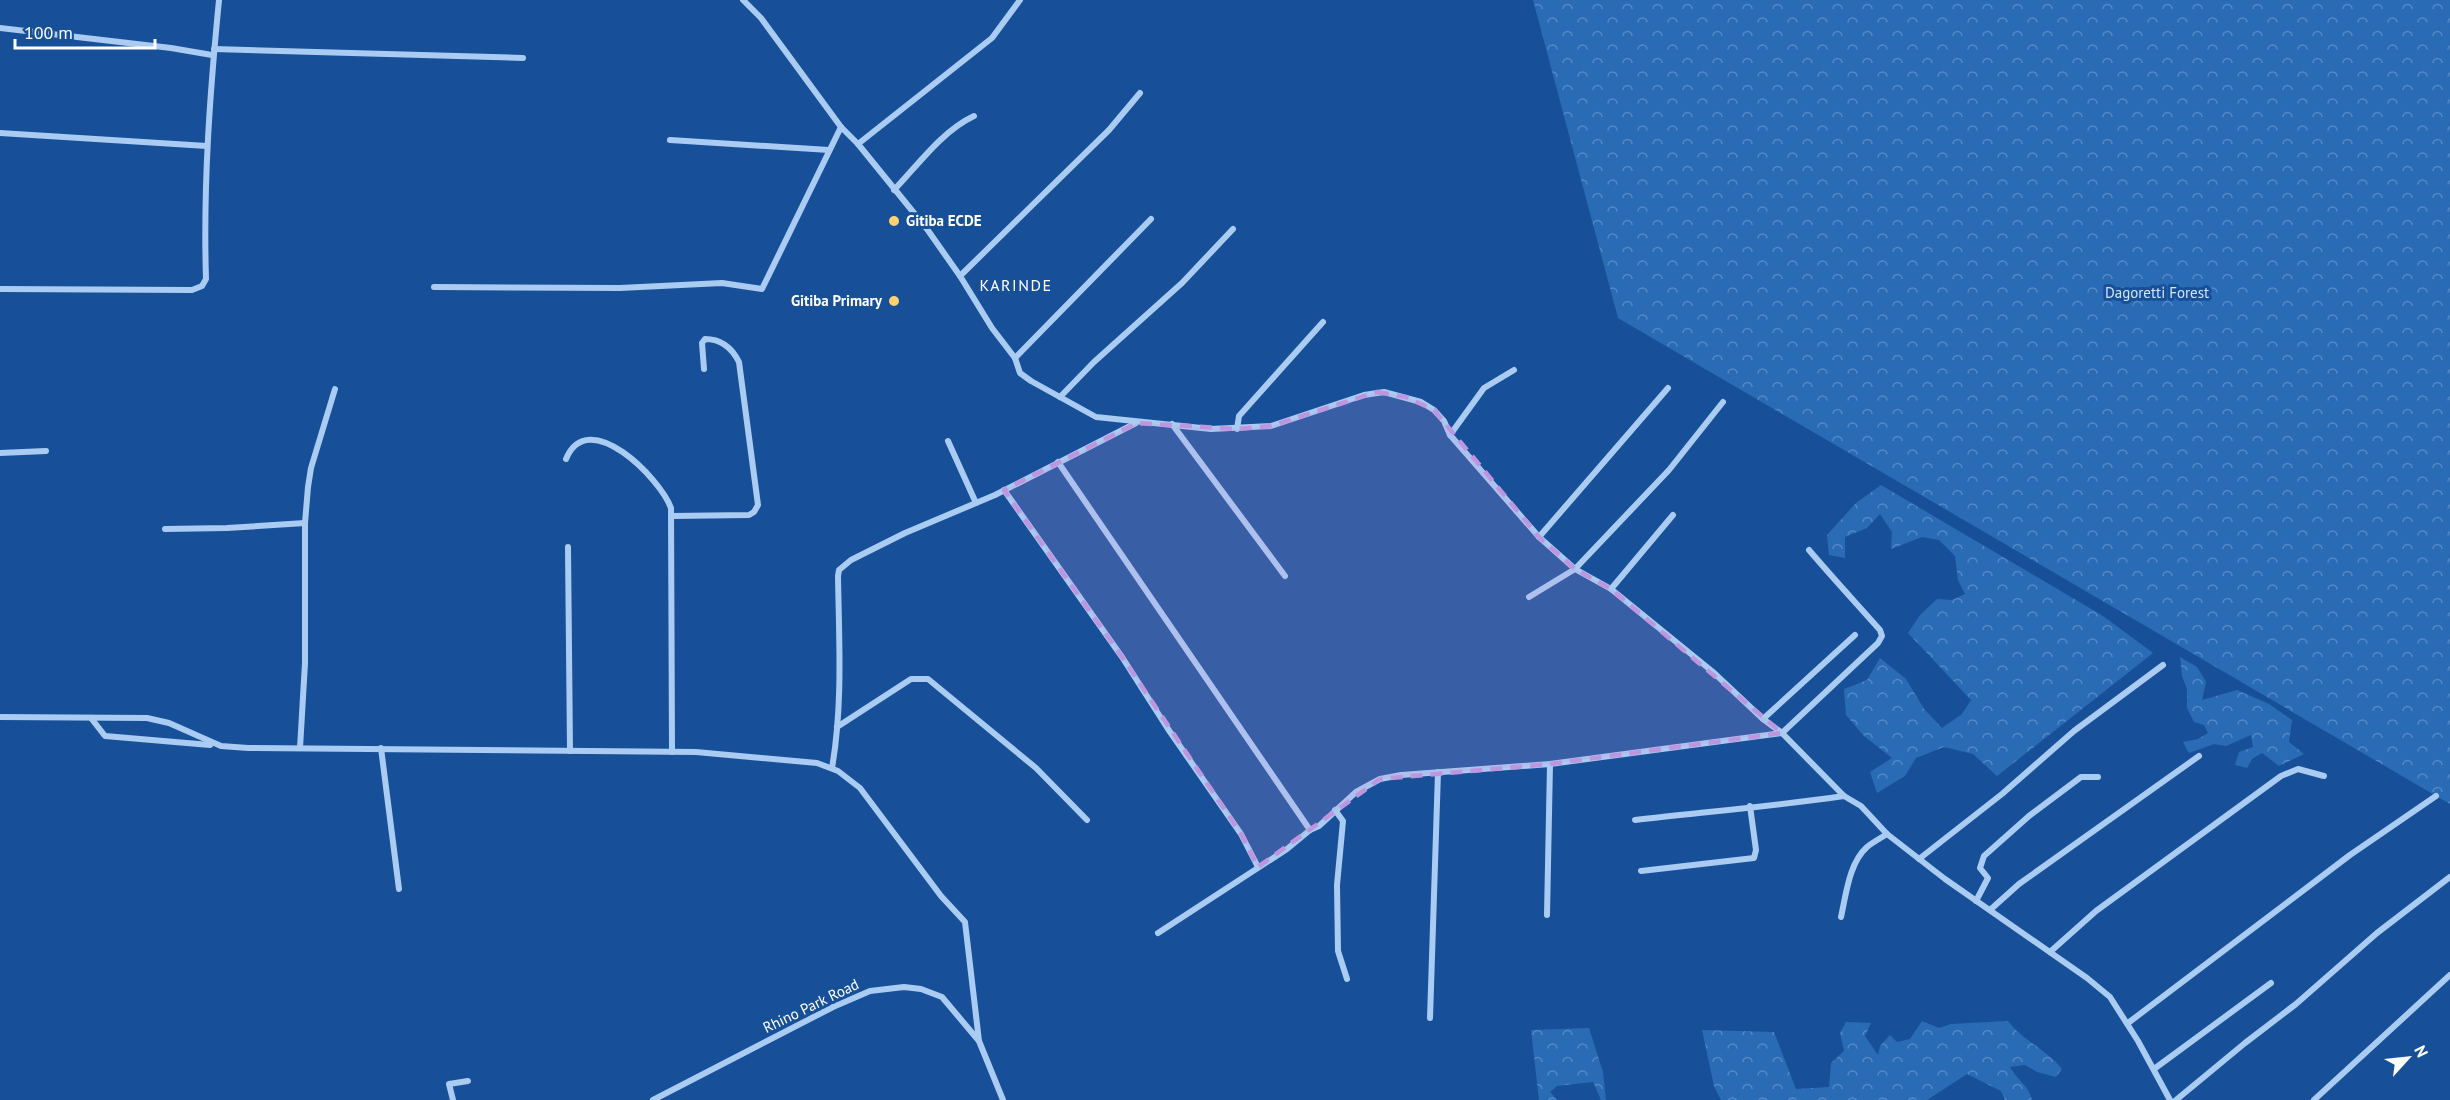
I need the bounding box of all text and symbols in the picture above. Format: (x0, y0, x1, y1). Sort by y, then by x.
scale bar (15, 12, 154, 50)
text: 100 m (24, 21, 73, 44)
place label: Gitiba ECDE (906, 211, 982, 230)
marker: Gitiba ECDE (887, 214, 901, 228)
district label: KARINDE (979, 275, 1053, 295)
park label: Dagoretti Forest (2105, 283, 2209, 302)
place label: Gitiba Primary (791, 291, 883, 310)
marker: Gitiba Primary (887, 294, 901, 308)
street label: Rhino Park Road (760, 974, 862, 1037)
north arrow (2378, 1028, 2438, 1088)
text: N (2410, 1042, 2433, 1060)

